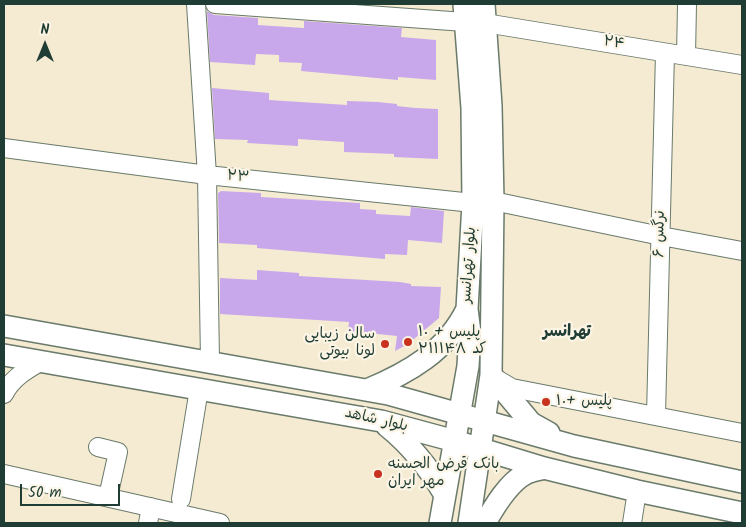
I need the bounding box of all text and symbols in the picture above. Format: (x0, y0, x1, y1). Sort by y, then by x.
text: N (41, 19, 49, 41)
north arrow (20, 20, 70, 70)
street label: ۲۴ (602, 33, 626, 55)
street label: ۲۳ (226, 168, 250, 188)
street label: نرگس ۶ (652, 210, 670, 258)
street label: بلوار تهرانسر (458, 226, 482, 304)
district label: تهرانسر (543, 323, 591, 343)
place label: پلیس + ۱۰ کد ۲۱۱۱۴۸ (418, 324, 486, 359)
place label: سالن زیبایی لونا بیوتی (305, 326, 375, 361)
marker: پلیس + ۱۰ کد ۲۱۱۱۴۸ (402, 336, 414, 348)
marker: سالن زیبایی لونا بیوتی (379, 338, 391, 350)
place label: پلیس +۱۰ (556, 393, 612, 411)
marker: پلیس +۱۰ (540, 396, 552, 408)
street label: بلوار شاهد (343, 405, 409, 437)
place label: بانک قرض الحسنه مهر ایران (388, 456, 499, 491)
marker: بانک قرض الحسنه مهر ایران (372, 468, 384, 480)
scale bar (22, 474, 122, 506)
text: 50 m (28, 481, 62, 505)

